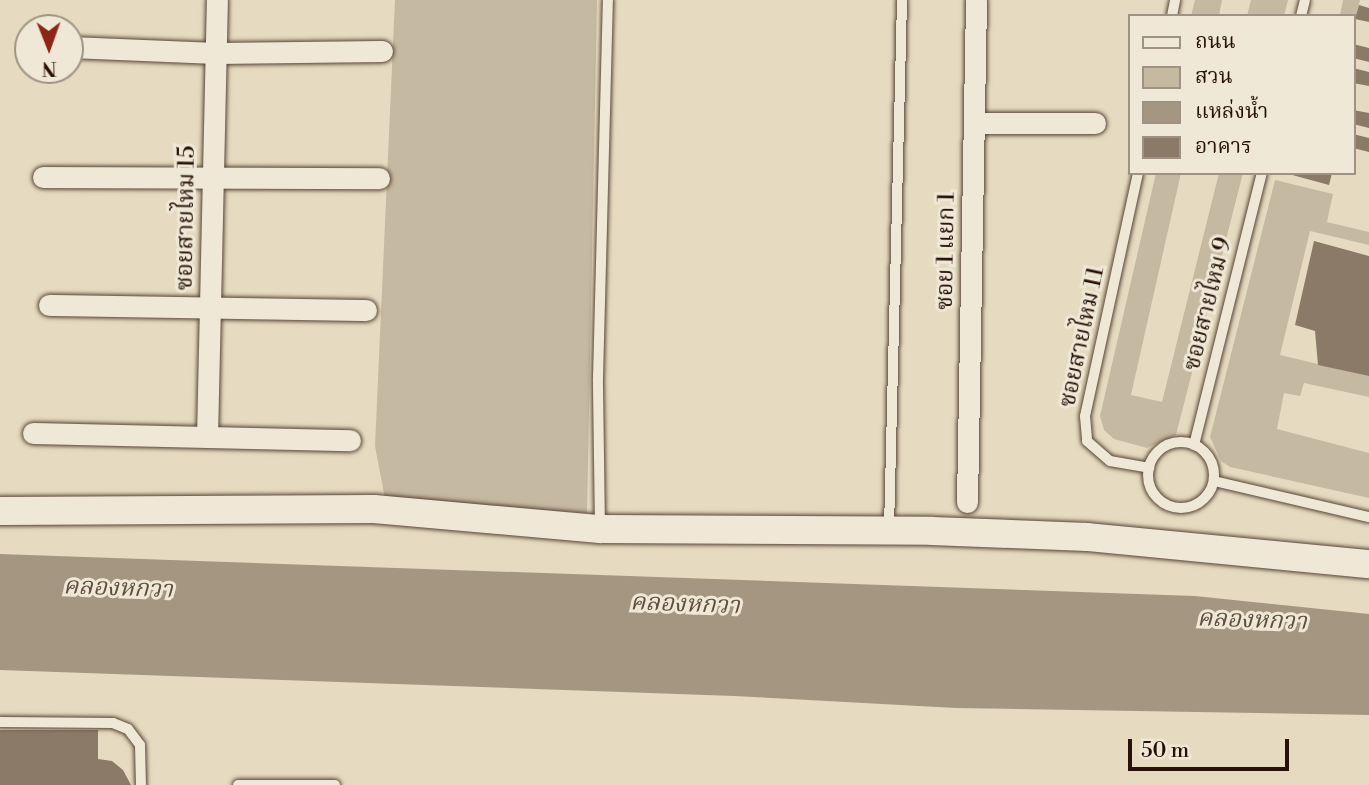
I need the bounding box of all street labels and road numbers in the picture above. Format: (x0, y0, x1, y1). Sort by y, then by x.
street label: ซอยสายไหม 15 (171, 145, 201, 291)
street label: ซอย 1 แยก 1 (931, 192, 961, 310)
street label: ซอยสายไหม 9 (1178, 235, 1238, 373)
street label: ซอยสายไหม 11 (1054, 264, 1110, 410)

